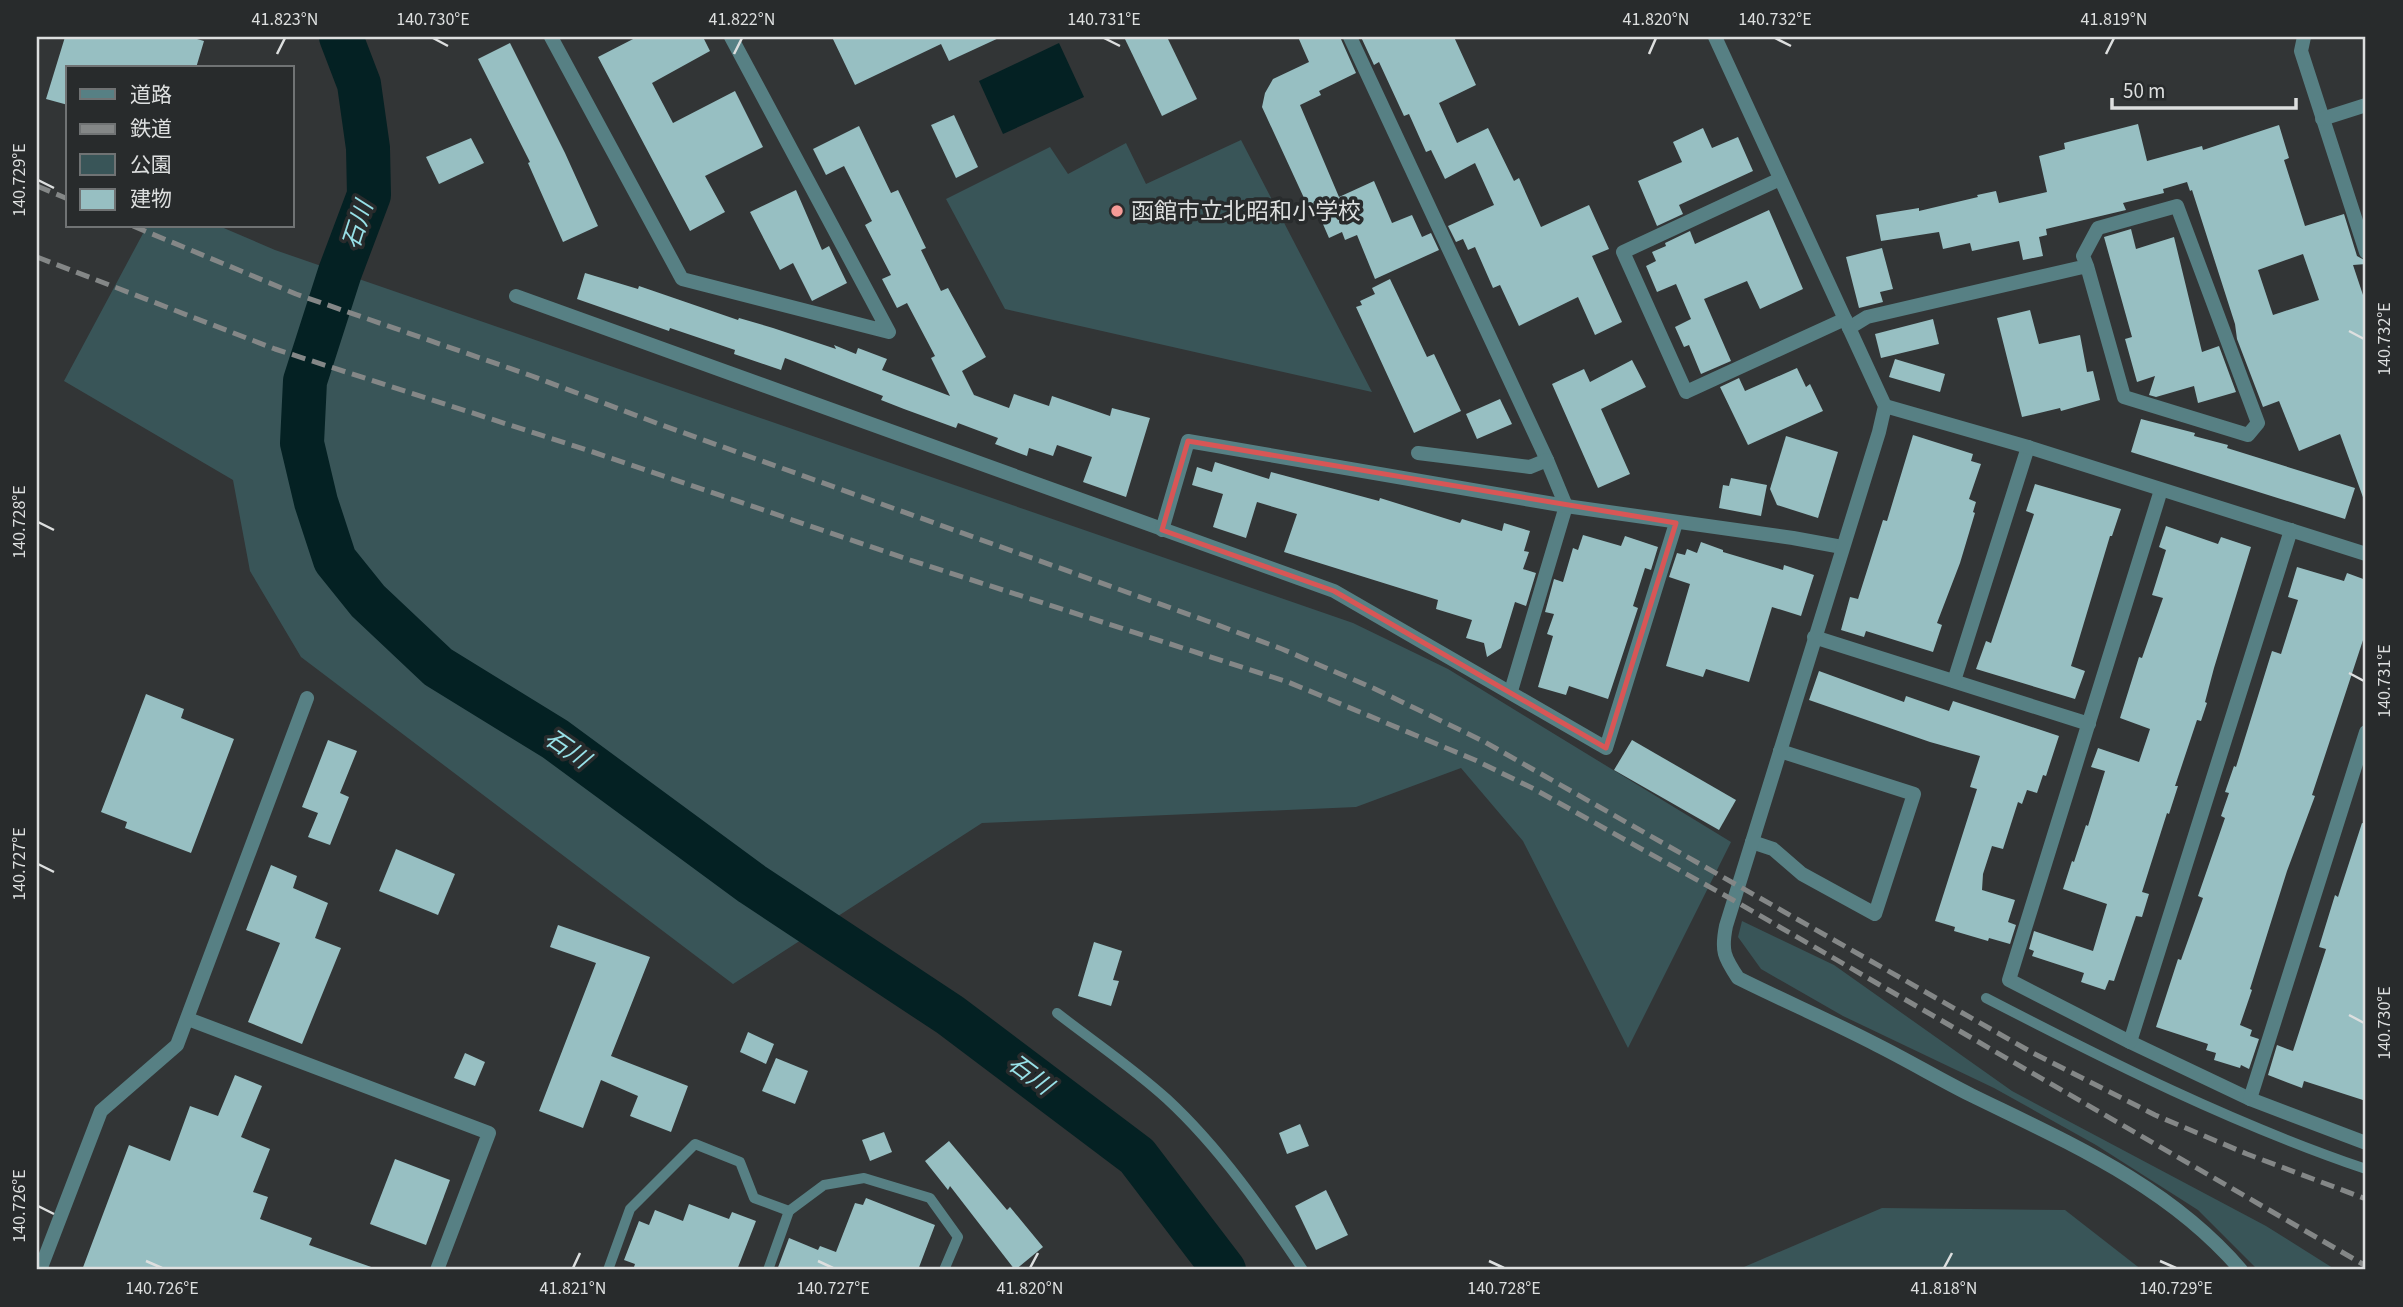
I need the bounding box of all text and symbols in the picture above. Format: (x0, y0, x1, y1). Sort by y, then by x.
text: 41.823°N (252, 7, 318, 32)
text: 140.730°E (396, 7, 470, 32)
text: 41.822°N (709, 7, 775, 32)
text: 140.731°E (1067, 7, 1141, 32)
text: 41.820°N (1623, 7, 1689, 32)
text: 140.732°E (1738, 7, 1812, 32)
text: 41.819°N (2081, 7, 2147, 32)
legend (66, 66, 294, 228)
scale bar (2112, 66, 2296, 110)
text: 50 m (2123, 76, 2165, 106)
text: 道路 (130, 80, 172, 110)
text: 鉄道 (130, 114, 172, 144)
text: 140.729°E (7, 143, 32, 217)
text: 公園 (130, 150, 172, 180)
text: 建物 (130, 184, 172, 214)
water label: 石川 (334, 194, 383, 253)
place label: 函館市立北昭和小学校 (1131, 195, 1361, 228)
marker: 函館市立北昭和小学校 (1109, 203, 1125, 219)
text: 140.732°E (2372, 302, 2397, 376)
text: 140.728°E (7, 485, 32, 559)
text: 140.731°E (2372, 644, 2397, 718)
water label: 石川 (537, 721, 599, 779)
text: 140.727°E (7, 827, 32, 901)
text: 140.730°E (2372, 986, 2397, 1060)
water label: 石川 (1000, 1047, 1062, 1105)
text: 140.726°E (7, 1169, 32, 1243)
text: 140.726°E (125, 1276, 199, 1301)
text: 41.821°N (540, 1276, 606, 1301)
text: 140.727°E (796, 1276, 870, 1301)
text: 41.820°N (997, 1276, 1063, 1301)
text: 140.728°E (1467, 1276, 1541, 1301)
text: 41.818°N (1911, 1276, 1977, 1301)
text: 140.729°E (2139, 1276, 2213, 1301)

